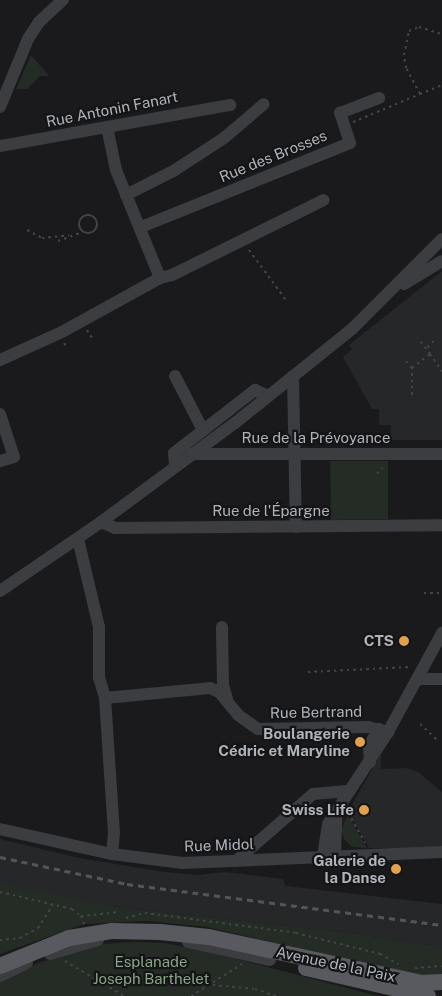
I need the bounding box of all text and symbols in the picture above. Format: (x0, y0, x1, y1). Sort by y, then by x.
street label: Rue Antonin Fanart (44, 87, 180, 131)
street label: Rue des Brosses (216, 126, 330, 186)
street label: Rue de la Prévoyance (241, 429, 391, 447)
street label: Rue de l'Épargne (212, 502, 330, 520)
place label: CTS (364, 632, 394, 650)
marker: CTS (398, 635, 410, 647)
street label: Rue Bertrand (270, 702, 362, 722)
place label: Boulangerie Cédric et Maryline (218, 724, 350, 759)
marker: Boulangerie Cédric et Maryline (354, 736, 366, 748)
place label: Swiss Life (281, 801, 354, 819)
marker: Swiss Life (358, 804, 370, 816)
street label: Rue Midol (184, 835, 254, 855)
place label: Galerie de la Danse (313, 851, 386, 886)
marker: Galerie de la Danse (390, 863, 402, 875)
street label: Avenue de la Paix (274, 942, 398, 986)
park label: Esplanade Joseph Barthelet (93, 952, 209, 987)

